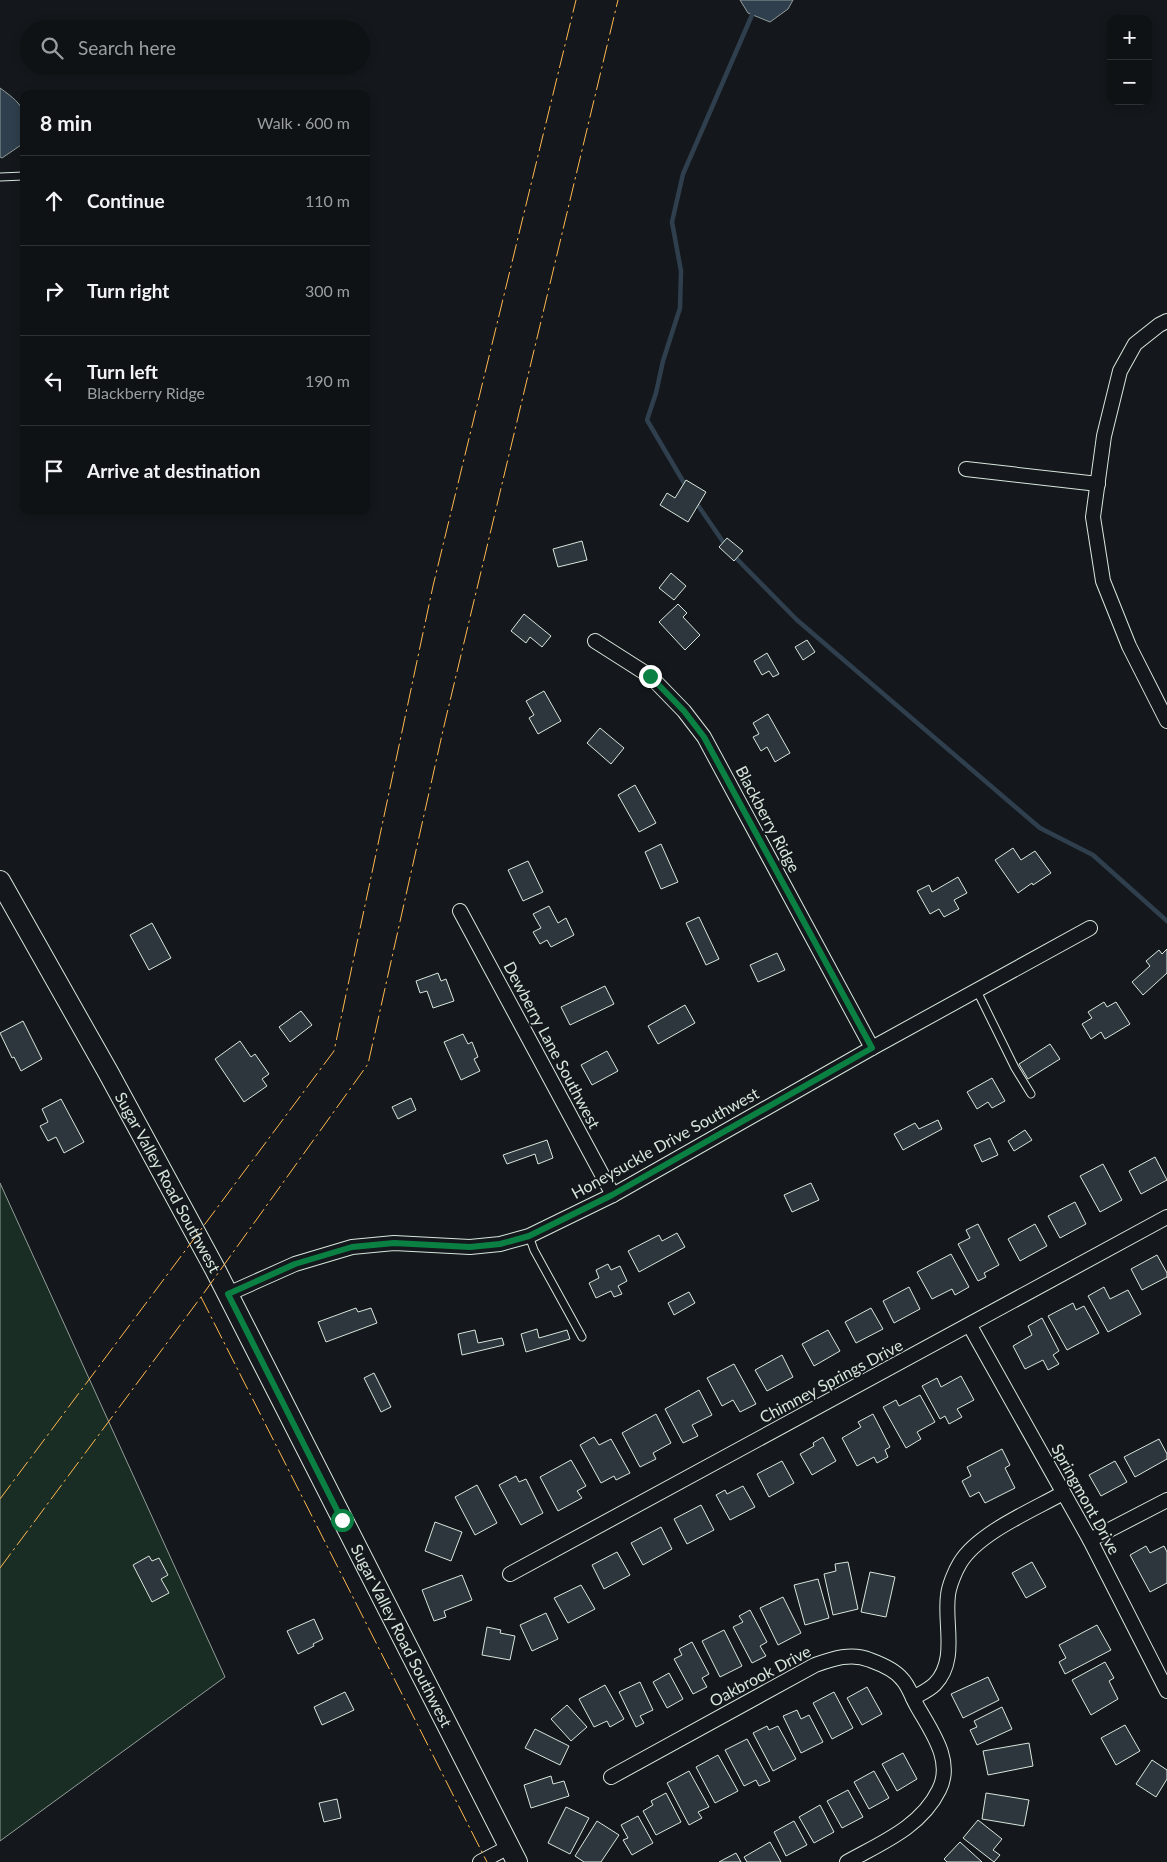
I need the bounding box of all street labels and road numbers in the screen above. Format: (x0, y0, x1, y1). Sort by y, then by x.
street label: Blackberry Ridge (732, 762, 805, 875)
street label: Dewberry Lane Southwest (500, 958, 605, 1132)
street label: Honeysuckle Drive Southwest (568, 1083, 762, 1202)
street label: Sugar Valley Road Southwest (112, 1089, 225, 1276)
street label: Chimney Springs Drive (756, 1335, 906, 1426)
street label: Springmont Drive (1048, 1440, 1125, 1557)
street label: Sugar Valley Road Southwest (348, 1541, 457, 1730)
street label: Oakbrook Drive (706, 1641, 814, 1710)

